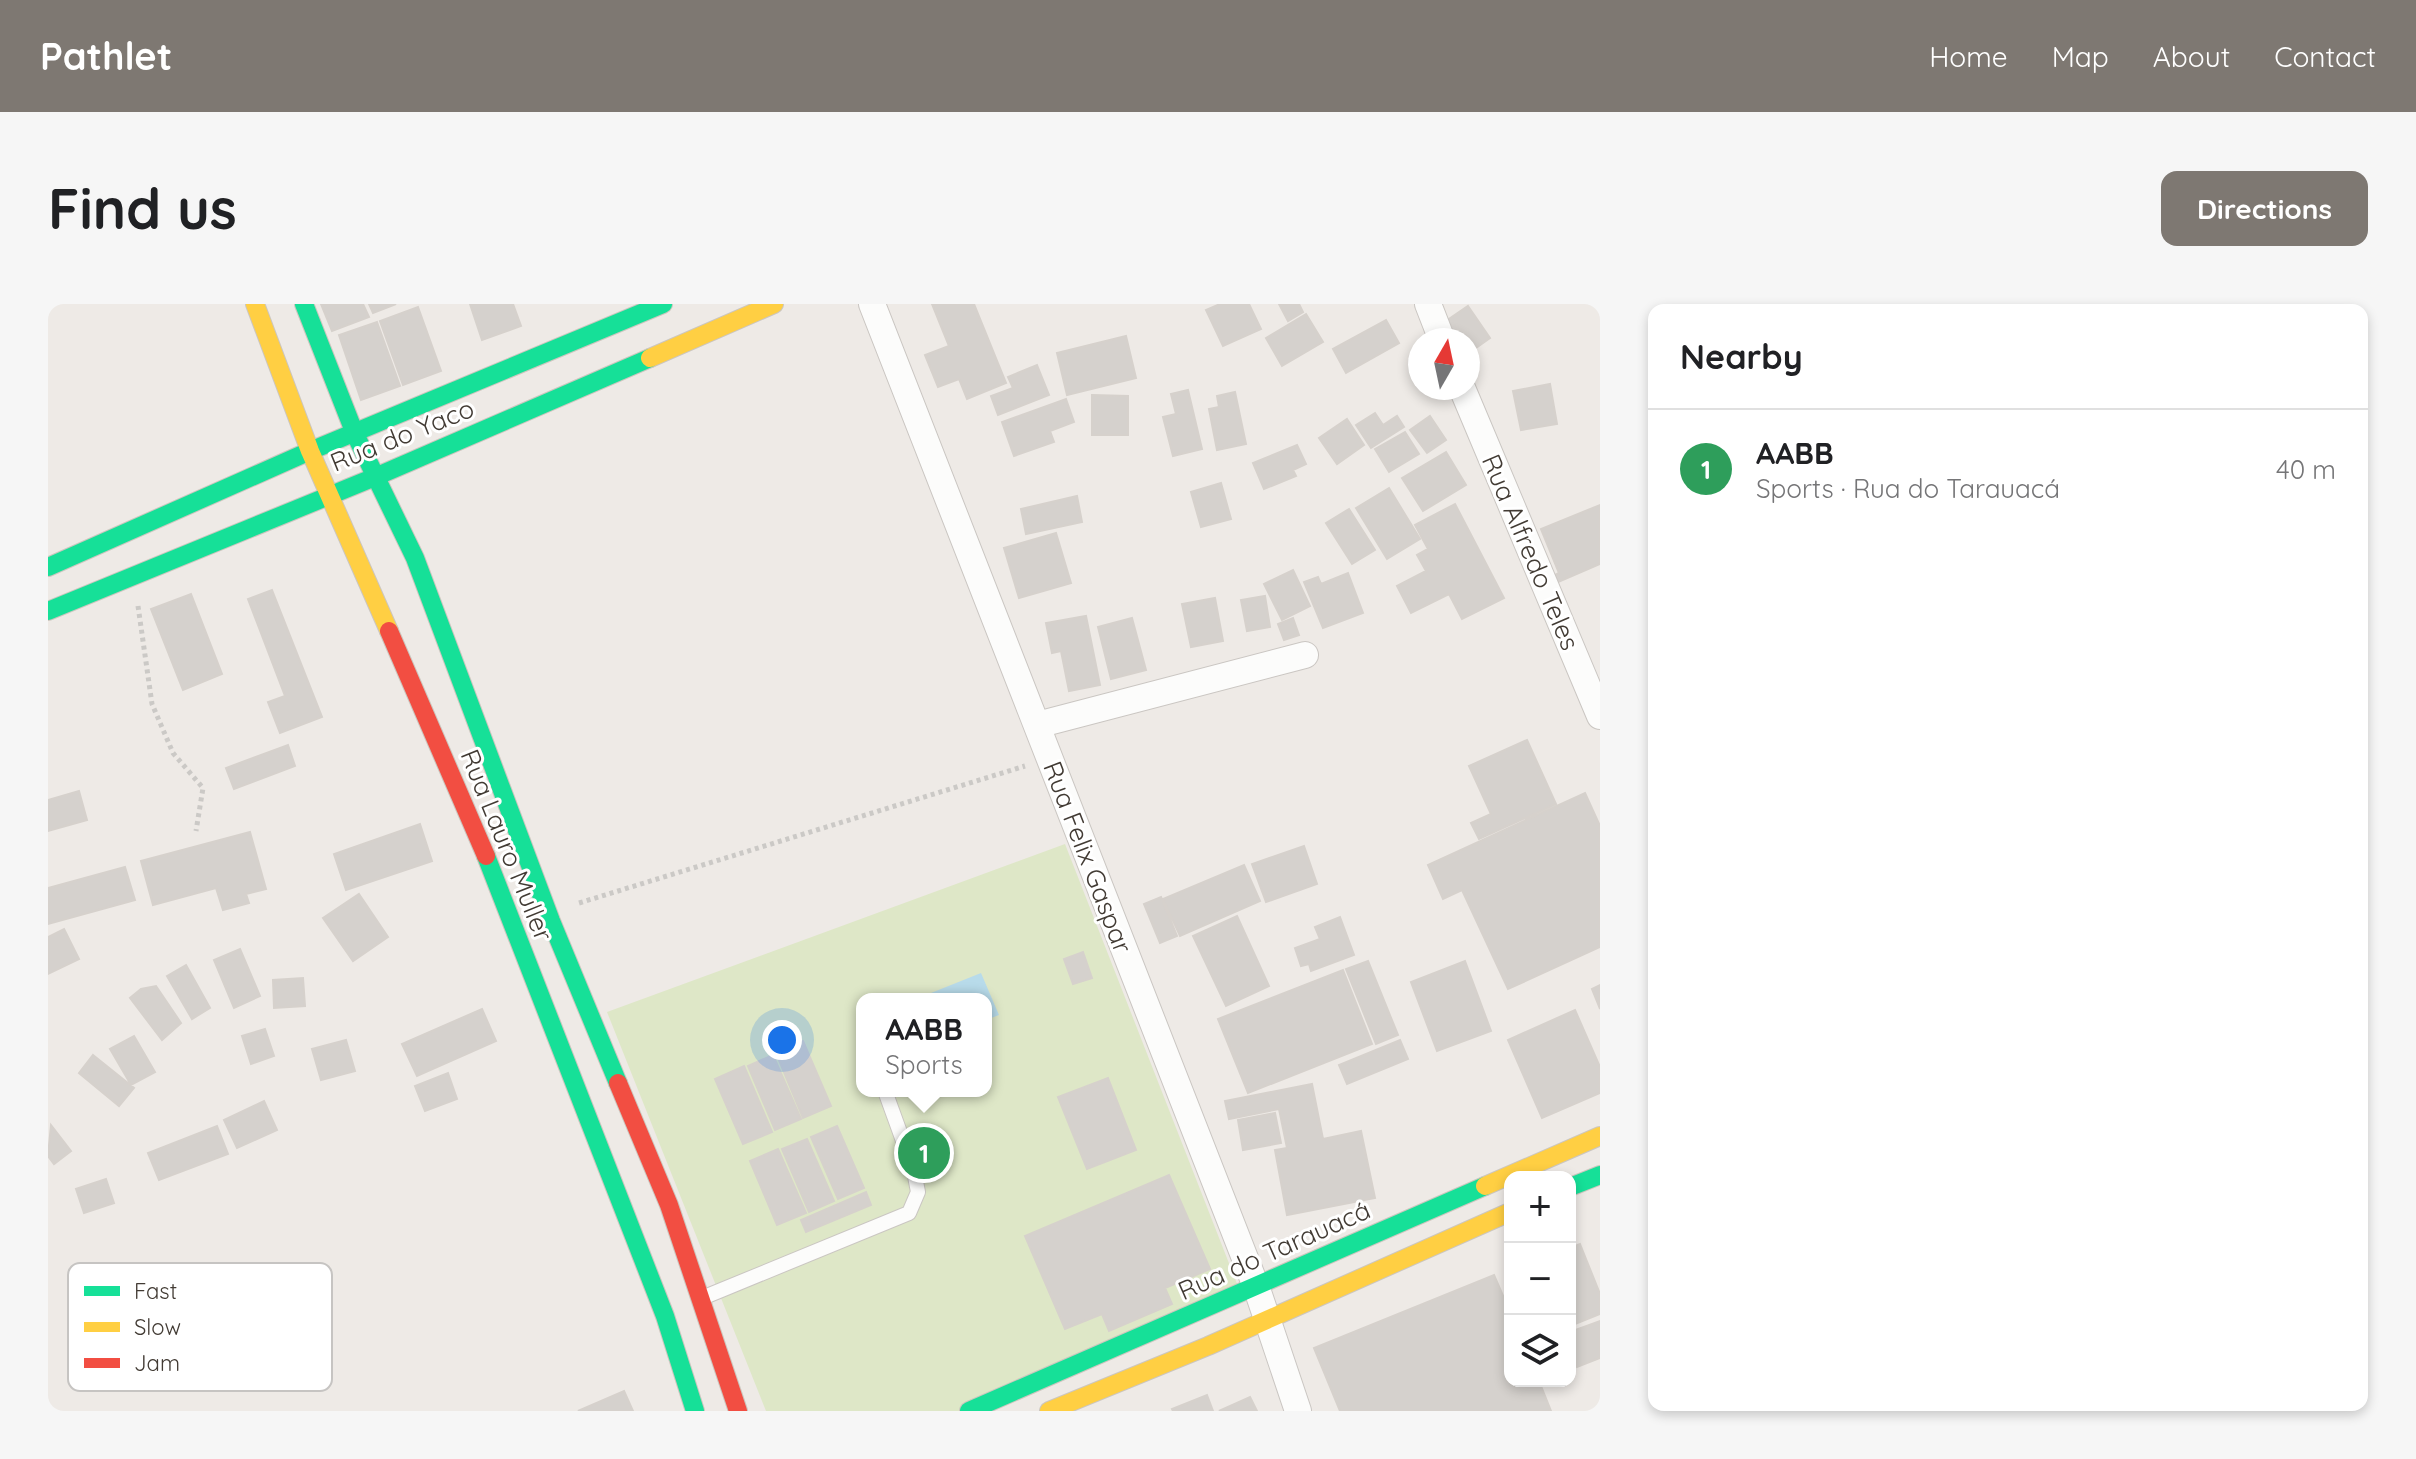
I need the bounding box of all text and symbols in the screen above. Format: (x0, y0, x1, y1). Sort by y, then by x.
text: Pathlet (40, 32, 172, 80)
text: Home (1929, 39, 2008, 74)
text: Map (2052, 39, 2109, 74)
text: About (2153, 39, 2230, 74)
text: Contact (2274, 39, 2376, 74)
button: Directions (2161, 171, 2368, 246)
text: Find us (48, 173, 237, 243)
north arrow (1408, 328, 1480, 400)
text: Nearby (1680, 335, 1803, 378)
street label: Rua do Yaco (325, 391, 479, 479)
text: AABB (1756, 434, 1834, 472)
street label: Rua Alfredo Teles (1475, 449, 1587, 655)
text: 1 (1701, 453, 1711, 486)
text: 40 m (2276, 453, 2336, 486)
text: Sports · Rua do Tarauacá (1756, 472, 2060, 505)
street label: Rua Lauro Muller (454, 744, 560, 946)
street label: Rua Felix Gaspar (1036, 756, 1140, 958)
popup (856, 993, 992, 1097)
text: AABB (885, 1010, 963, 1048)
your location (762, 1020, 802, 1060)
text: Sports (885, 1048, 963, 1081)
pin: 1 (898, 1123, 950, 1183)
map controls (1504, 1171, 1576, 1387)
button: + (1504, 1171, 1576, 1243)
street label: Rua do Tarauacá (1173, 1193, 1375, 1307)
button: − (1504, 1243, 1576, 1315)
legend (68, 1263, 332, 1391)
text: Fast (134, 1277, 177, 1305)
text: Slow (134, 1313, 181, 1341)
button: layers (1504, 1315, 1576, 1387)
text: Jam (134, 1349, 180, 1377)

